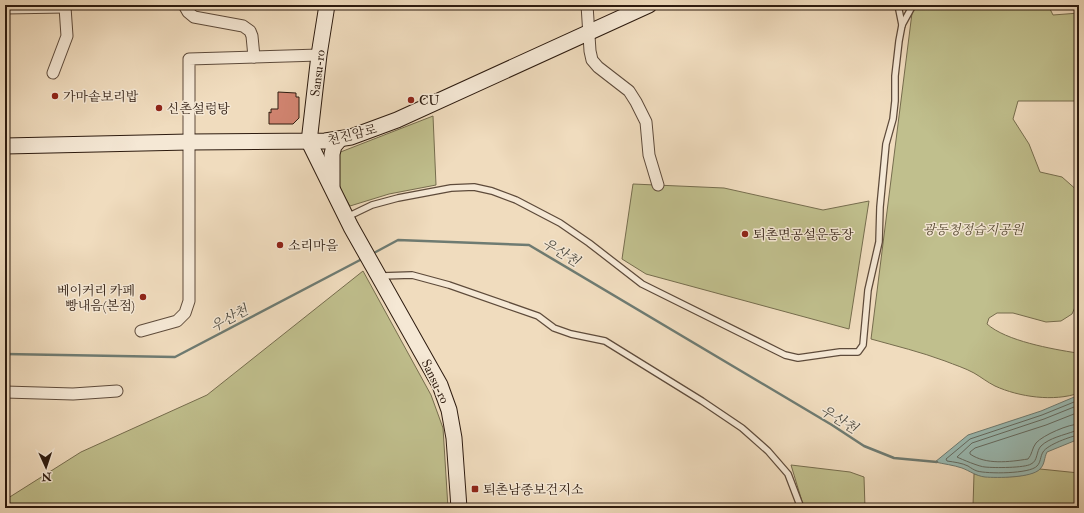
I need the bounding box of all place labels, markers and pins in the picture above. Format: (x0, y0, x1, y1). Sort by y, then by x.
place label: 가마솥보리밥 (63, 89, 139, 105)
marker: 가마솥보리밥 (50, 91, 60, 101)
place label: CU (419, 93, 440, 109)
marker: CU (406, 95, 416, 105)
place label: 신촌설렁탕 (167, 101, 230, 117)
marker: 신촌설렁탕 (154, 103, 164, 113)
place label: 퇴촌면공설운동장 (753, 227, 854, 243)
marker: 퇴촌면공설운동장 (740, 229, 750, 239)
place label: 소리마을 (288, 238, 339, 254)
marker: 소리마을 (275, 240, 285, 250)
place label: 베이커리 카페 빵내음(본점) (57, 283, 135, 314)
marker: 베이커리 카페 빵내음(본점) (138, 292, 148, 302)
place label: 퇴촌남종보건지소 (483, 482, 584, 498)
marker: 퇴촌남종보건지소 (470, 484, 480, 494)

